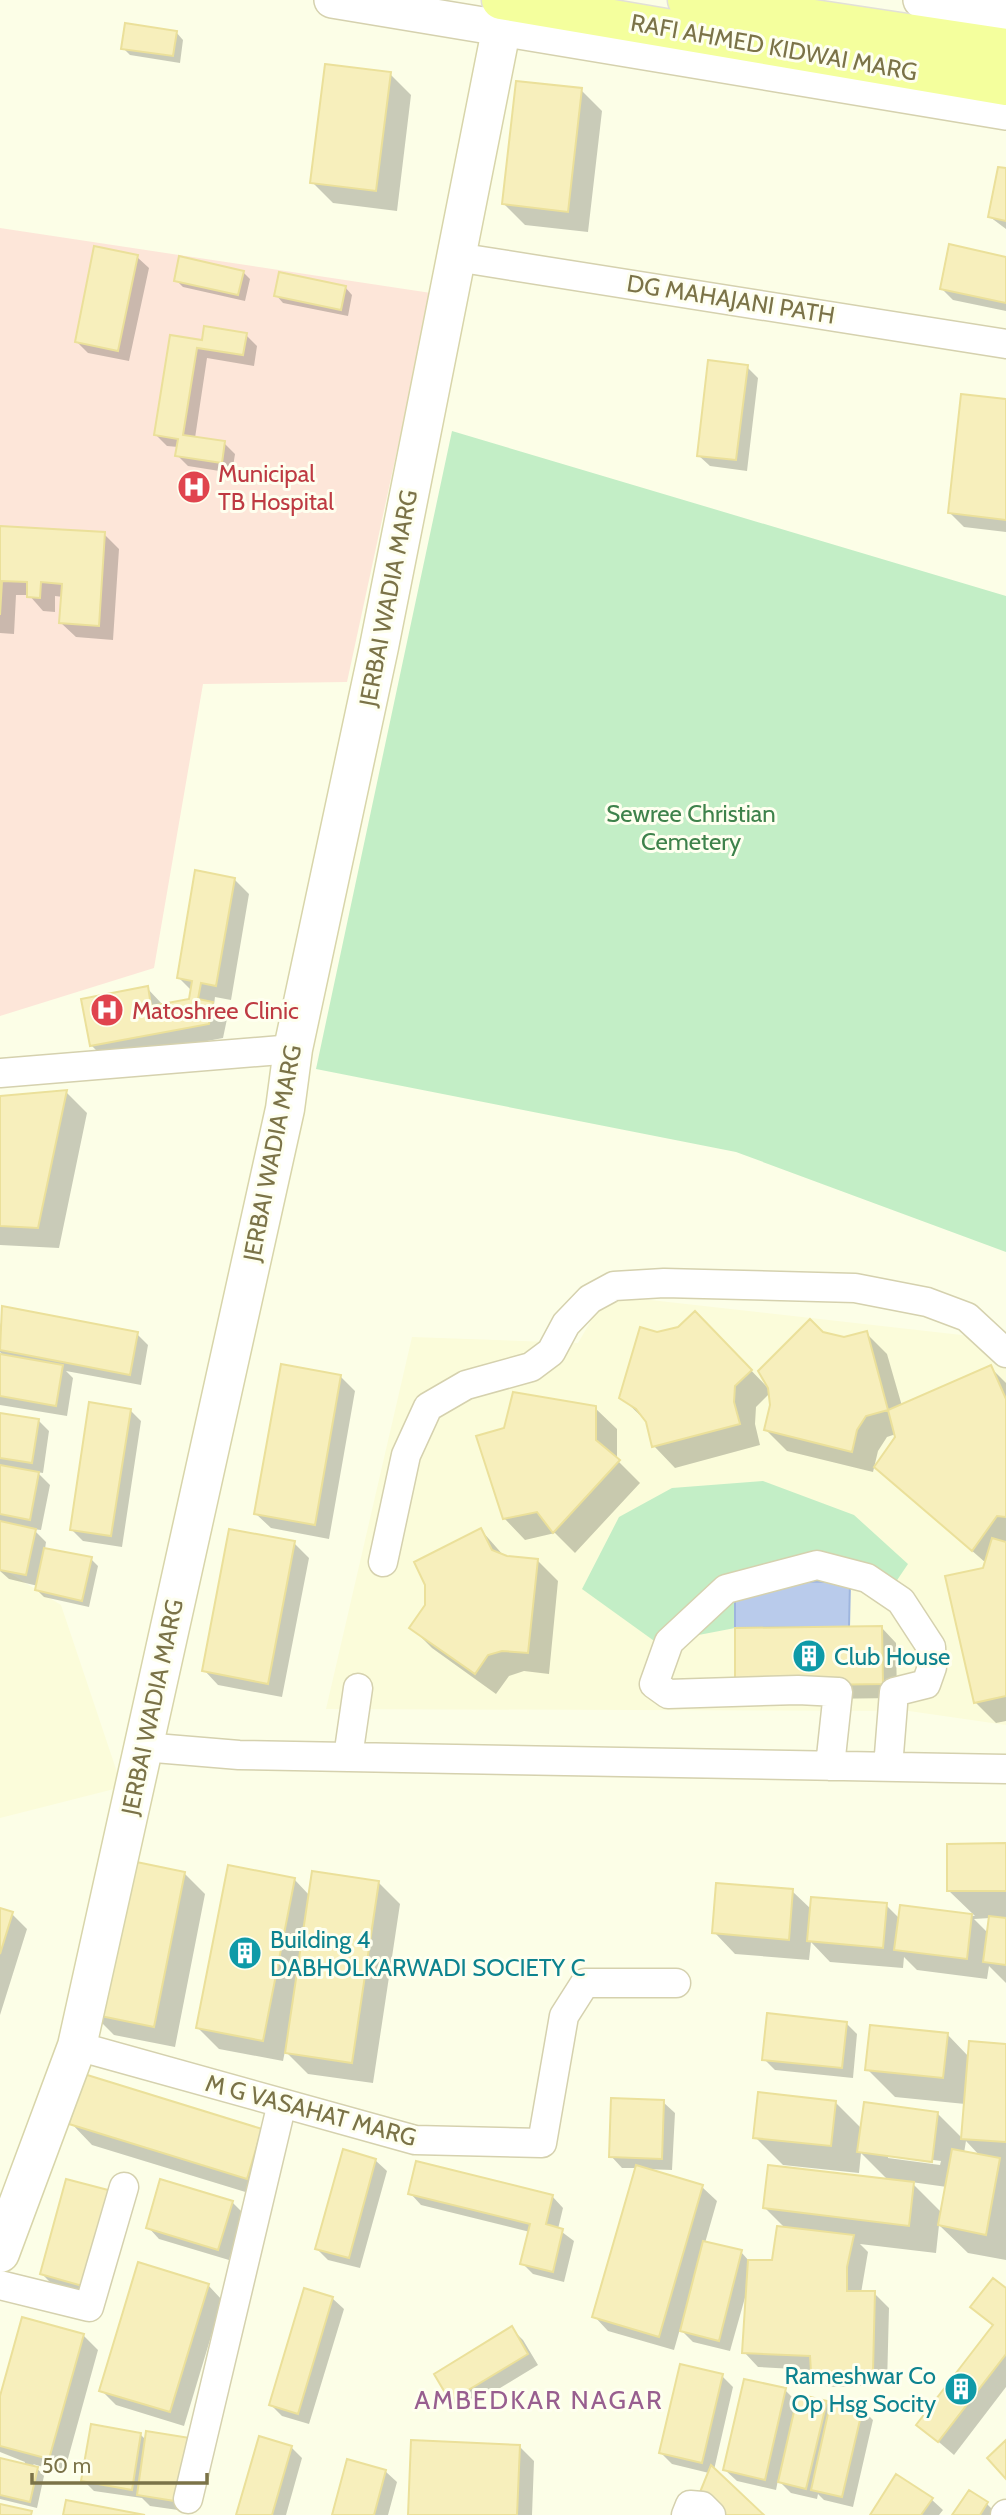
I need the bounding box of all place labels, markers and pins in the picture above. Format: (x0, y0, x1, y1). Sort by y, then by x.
place label: Municipal TB Hospital (218, 459, 334, 516)
hospital icon: Municipal TB Hospital (175, 468, 213, 506)
hospital icon: Matoshree Clinic (88, 991, 126, 1029)
place label: Matoshree Clinic (132, 996, 299, 1025)
building icon: Club House (790, 1637, 828, 1675)
place label: Club House (834, 1642, 950, 1671)
place label: Building 4 DABHOLKARWADI SOCIETY C (270, 1925, 585, 1982)
building icon: Building 4 DABHOLKARWADI SOCIETY C (226, 1934, 264, 1972)
place label: Rameshwar Co Op Hsg Socity (785, 2361, 936, 2418)
building icon: Rameshwar Co Op Hsg Socity (942, 2370, 980, 2408)

